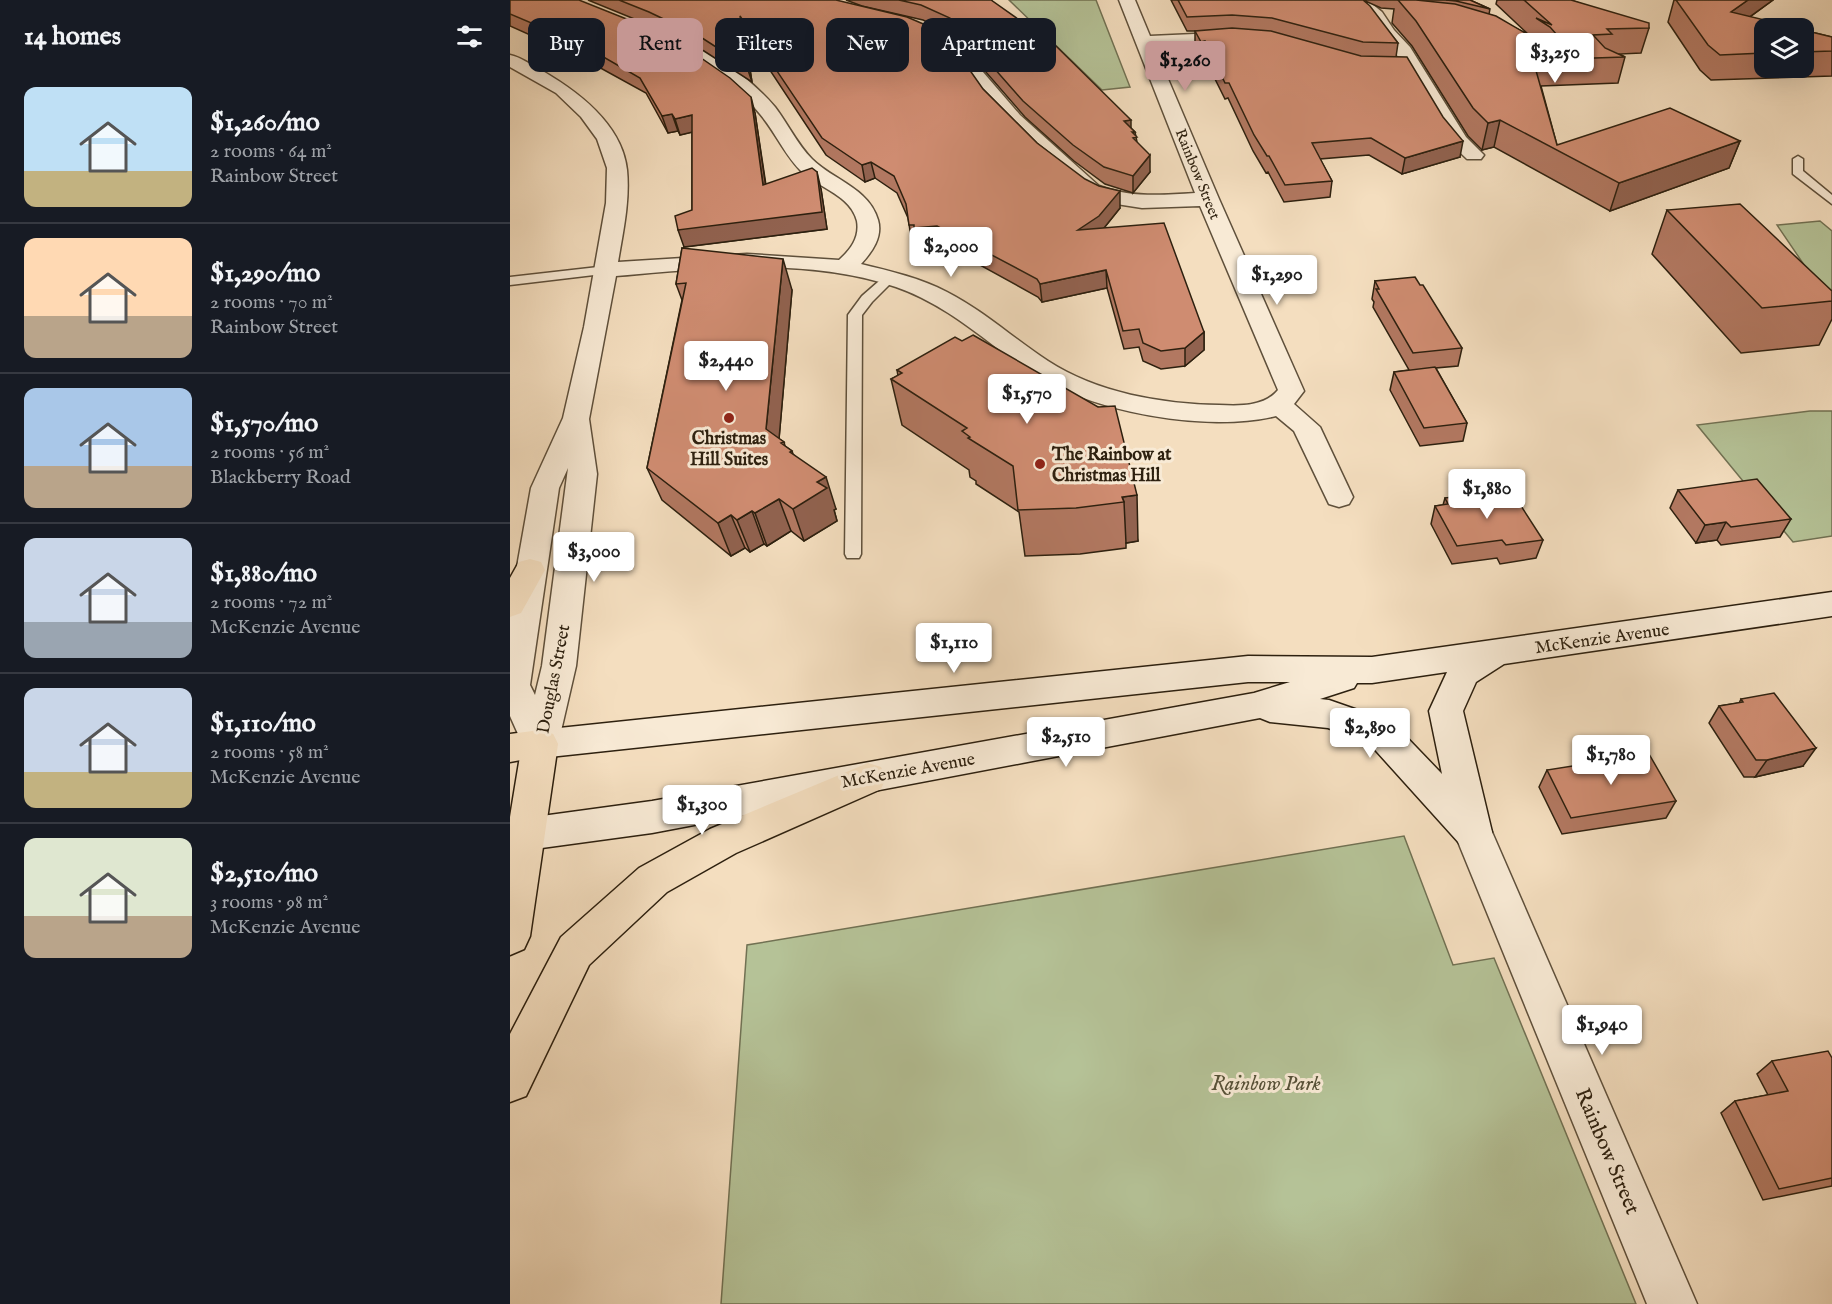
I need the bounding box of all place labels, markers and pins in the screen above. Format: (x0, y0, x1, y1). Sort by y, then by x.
pin: $3,250 (1506, 33, 1604, 84)
pin: $1,260 (1136, 41, 1234, 92)
pin: $2,000 (902, 227, 1000, 278)
pin: $1,290 (1228, 255, 1326, 306)
pin: $2,440 (677, 341, 775, 392)
pin: $1,570 (978, 374, 1076, 425)
marker: Christmas Hill Suites (722, 411, 736, 425)
place label: Christmas Hill Suites (690, 428, 769, 472)
place label: The Rainbow at Christmas Hill (1051, 444, 1172, 488)
marker: The Rainbow at Christmas Hill (1033, 457, 1047, 471)
pin: $1,880 (1438, 469, 1536, 520)
pin: $3,000 (545, 532, 643, 583)
pin: $1,110 (905, 623, 1003, 674)
pin: $2,890 (1321, 708, 1419, 759)
pin: $2,510 (1017, 717, 1115, 768)
pin: $1,780 (1562, 735, 1660, 786)
pin: $1,300 (653, 785, 751, 836)
pin: $1,940 (1553, 1005, 1651, 1056)

